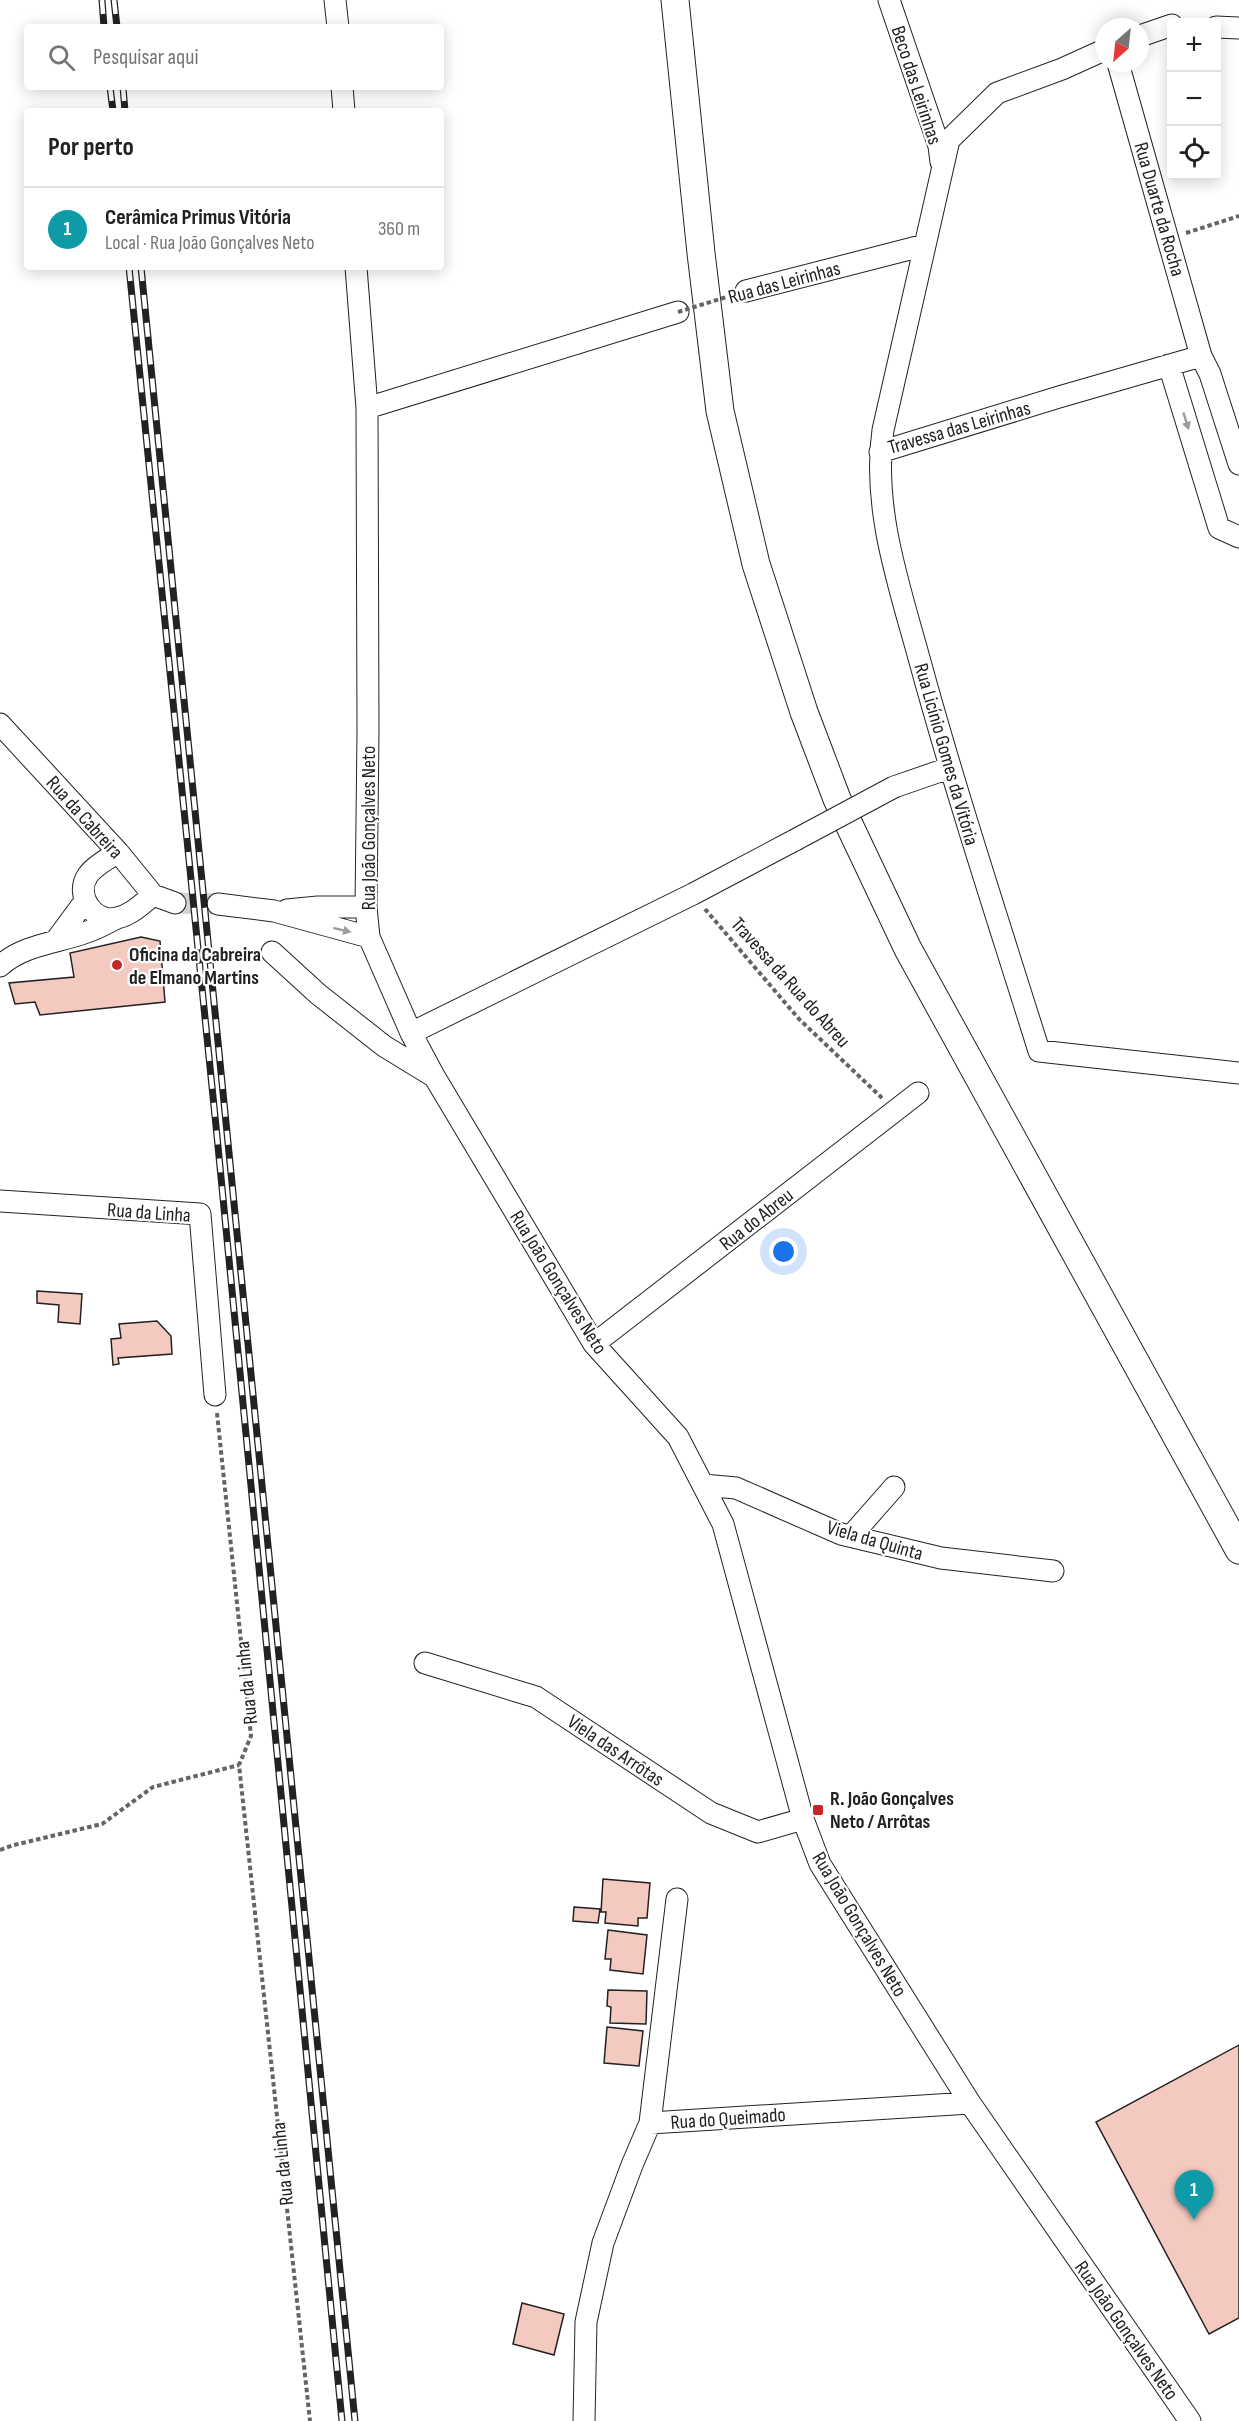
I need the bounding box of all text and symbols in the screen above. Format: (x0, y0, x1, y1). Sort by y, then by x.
north arrow (1095, 18, 1149, 72)
map controls (1167, 18, 1221, 180)
button: + (1167, 18, 1221, 72)
street label: Beco das Leirinhas (886, 23, 946, 148)
search box (24, 24, 444, 90)
icon: search (45, 41, 78, 74)
text: Pesquisar aqui (93, 44, 198, 71)
button: − (1167, 72, 1221, 126)
button: locate (1167, 126, 1221, 180)
text: Por perto (48, 132, 134, 163)
street label: Rua Duarte da Rocha (1128, 139, 1190, 279)
text: Cerâmica Primus Vitória (105, 204, 291, 231)
text: 1 (64, 217, 71, 241)
text: 360 m (378, 217, 420, 241)
text: Local · Rua João Gonçalves Neto (105, 231, 314, 255)
street label: Rua das Leirinhas (725, 256, 843, 309)
street label: Travessa das Leirinhas (885, 396, 1033, 460)
one-way arrow (1182, 412, 1191, 430)
street label: Rua Licínio Gomes da Vitória (909, 661, 983, 848)
street label: Rua João Gonçalves Neto (357, 746, 381, 910)
street label: Rua da Cabreira (41, 771, 128, 864)
street label: Travessa da Rua do Abreu (726, 913, 855, 1053)
one-way arrow (333, 925, 351, 935)
place label: Oficina da Cabreira de Elmano Martins (129, 943, 261, 990)
marker: Oficina da Cabreira de Elmano Martins (110, 958, 124, 972)
street label: Rua do Abreu (715, 1183, 798, 1256)
street label: Rua da Linha (106, 1198, 191, 1228)
street label: Rua João Gonçalves Neto (504, 1206, 612, 1359)
your location (769, 1237, 798, 1266)
street label: Viela da Quinta (824, 1516, 926, 1566)
street label: Rua da Linha (231, 1640, 263, 1726)
street label: Viela das Arrôtas (563, 1710, 668, 1792)
place label: R. João Gonçalves Neto / Arrôtas (830, 1787, 954, 1834)
marker: R. João Gonçalves Neto / Arrôtas (811, 1803, 825, 1817)
street label: Rua João Gonçalves Neto (806, 1848, 912, 2001)
street label: Rua do Queimado (670, 2103, 787, 2135)
street label: Rua da Linha (267, 2121, 299, 2207)
pin: 1 (1174, 2170, 1214, 2220)
street label: Rua João Gonçalves Neto (1069, 2256, 1183, 2405)

